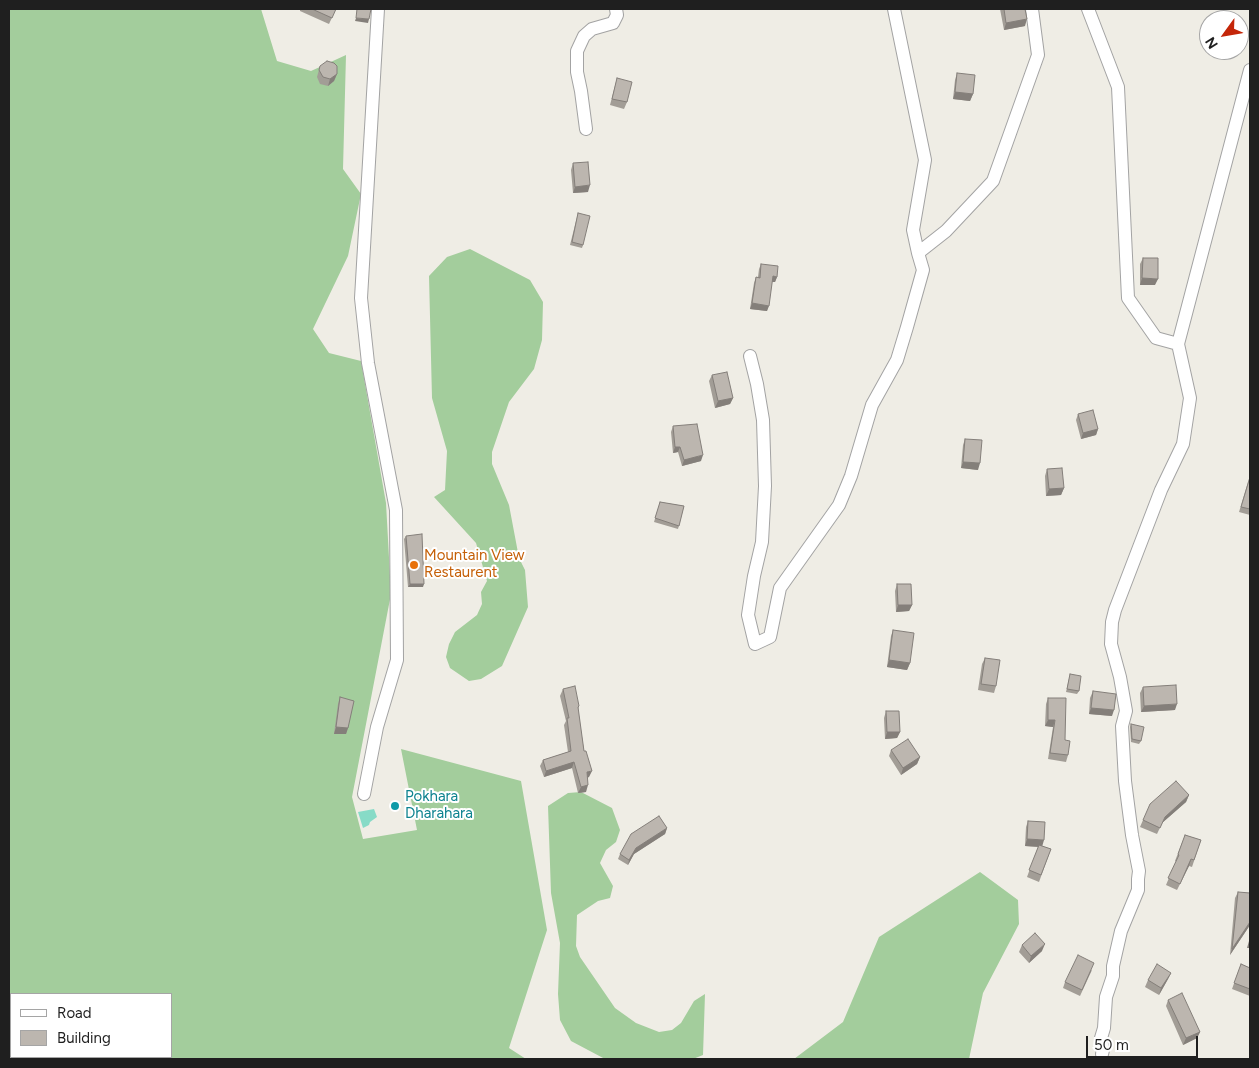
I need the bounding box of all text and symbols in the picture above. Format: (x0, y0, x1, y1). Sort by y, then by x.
north arrow (1199, 10, 1249, 60)
text: N (1202, 34, 1222, 52)
place label: Mountain View Restaurent (424, 547, 525, 582)
marker: Mountain View Restaurent (408, 559, 420, 571)
place label: Pokhara Dharahara (405, 788, 473, 823)
marker: Pokhara Dharahara (389, 800, 401, 812)
legend (10, 993, 172, 1058)
text: Road (57, 1004, 92, 1022)
scale bar (1089, 1026, 1202, 1058)
text: Building (57, 1029, 111, 1047)
text: 50 m (1094, 1036, 1129, 1054)

